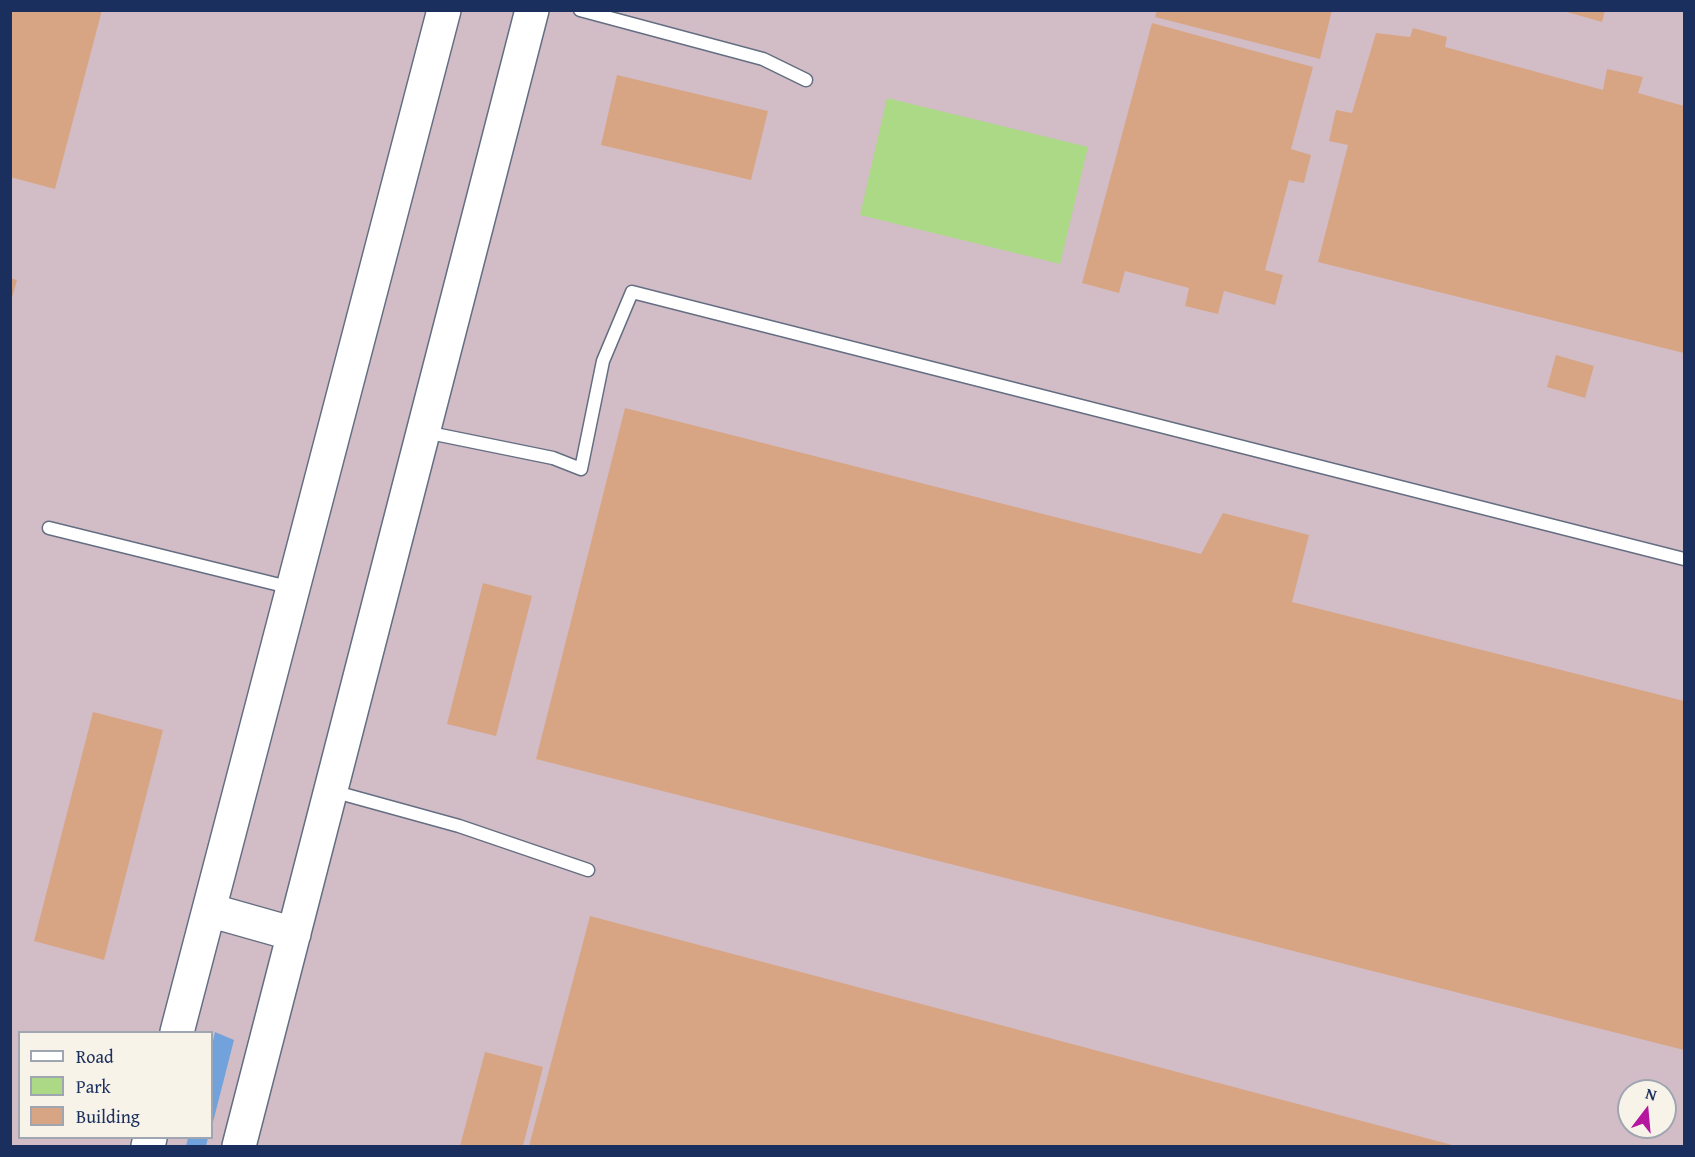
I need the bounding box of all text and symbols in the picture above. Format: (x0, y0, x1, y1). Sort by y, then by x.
legend (18, 1031, 213, 1139)
text: Road (76, 1043, 114, 1070)
text: Park (76, 1073, 111, 1100)
north arrow (1617, 1079, 1677, 1139)
text: N (1643, 1081, 1660, 1107)
text: Building (76, 1103, 140, 1130)

